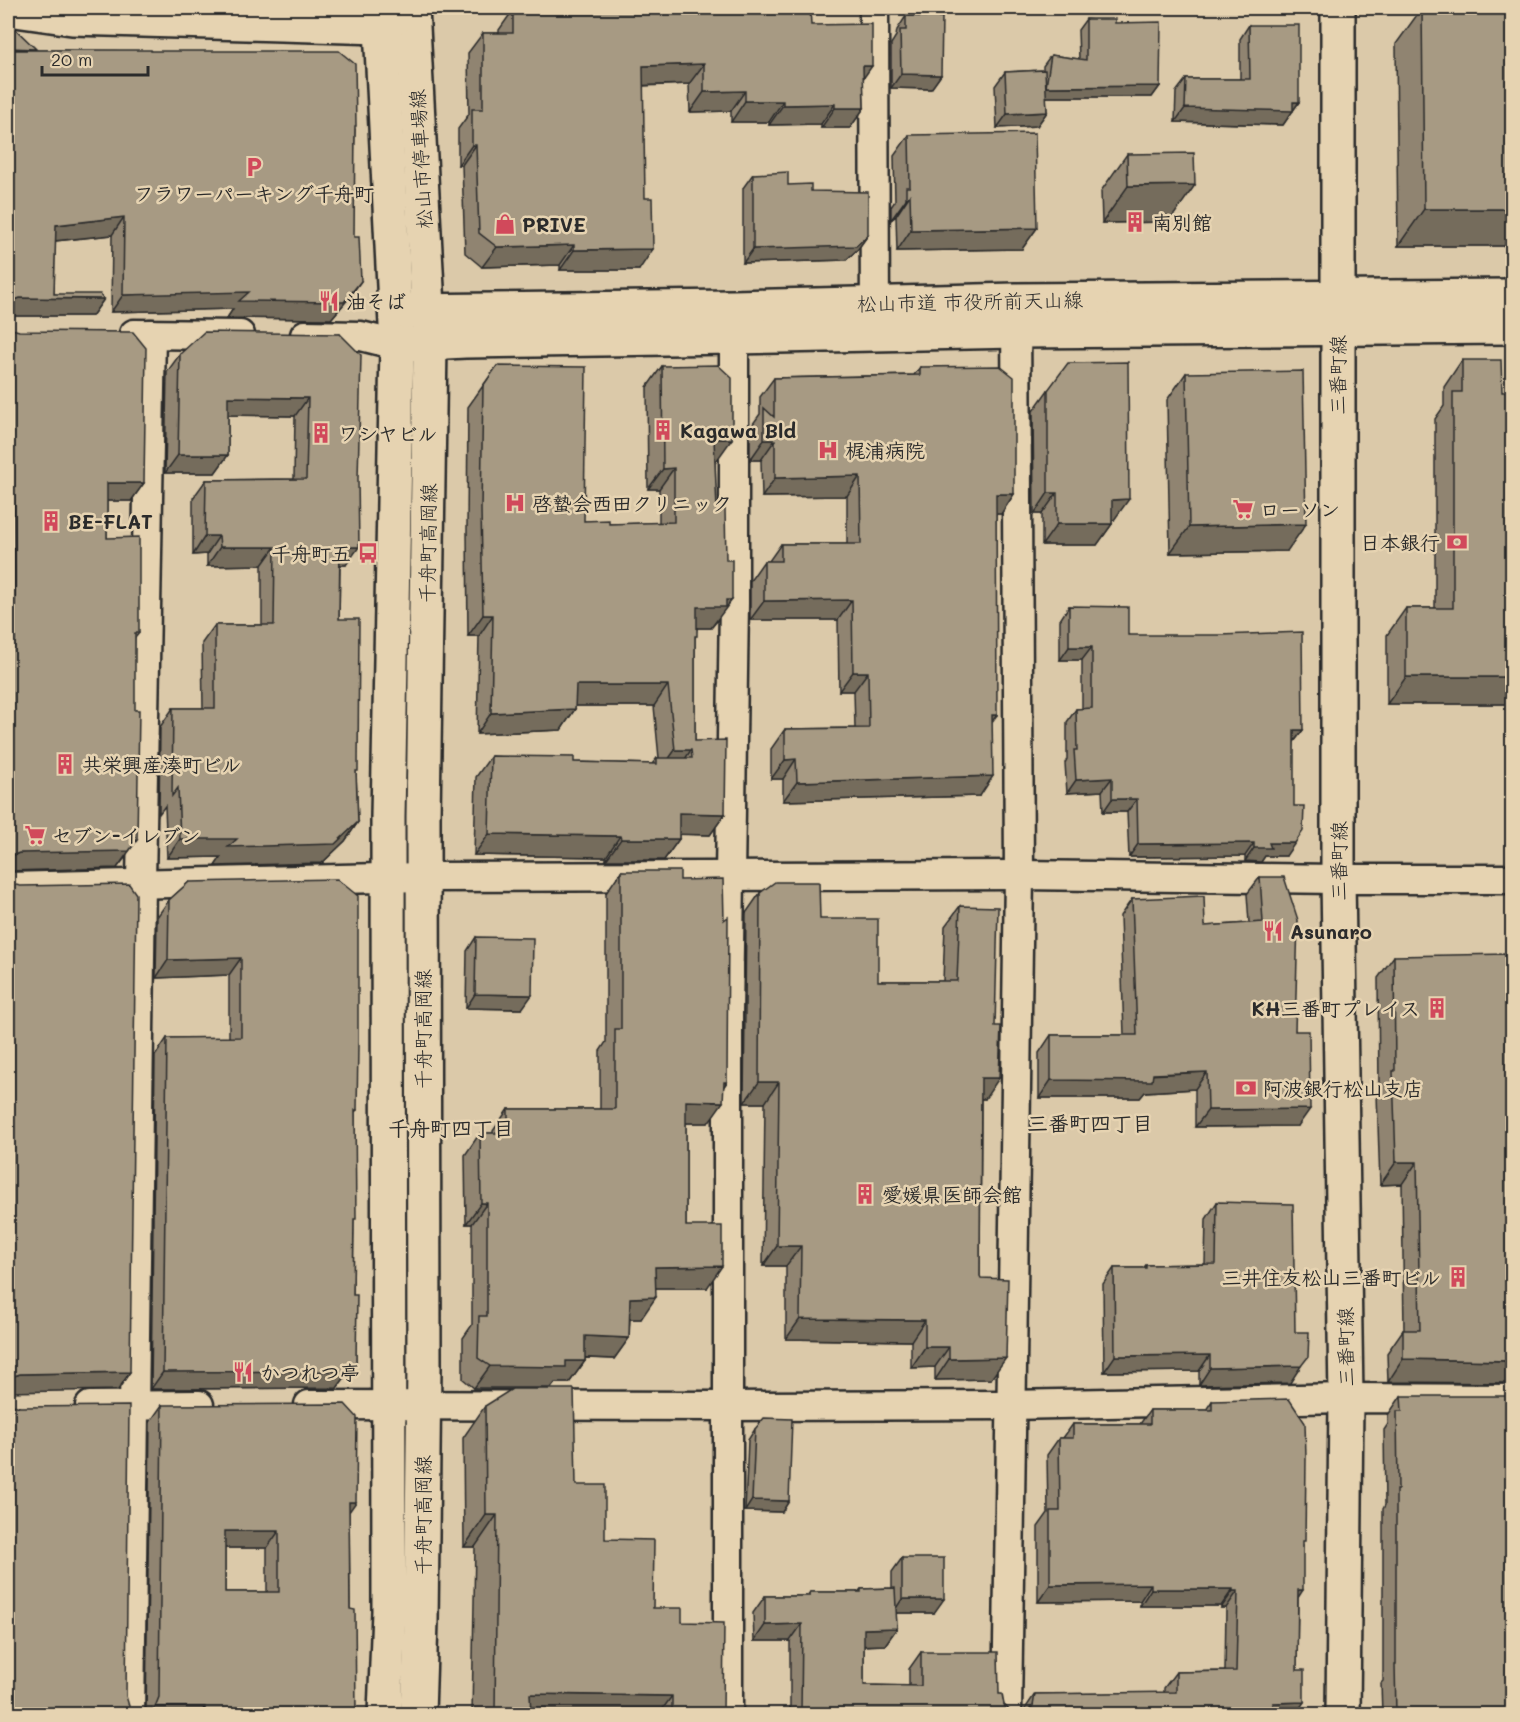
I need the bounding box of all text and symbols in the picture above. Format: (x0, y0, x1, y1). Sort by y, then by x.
scale bar (42, 39, 148, 77)
text: 20 m (51, 47, 92, 71)
street label: 松山市停車場線 (403, 88, 437, 230)
parking icon: フラワーパーキング千舟町 (242, 155, 266, 179)
place label: フラワーパーキング千舟町 (134, 180, 374, 206)
place label: 南別館 (1152, 209, 1212, 235)
building icon: 南別館 (1123, 210, 1147, 234)
place label: PRIVE (522, 211, 586, 237)
shop icon: PRIVE (493, 212, 517, 236)
street label: 松山市道 市役所前天山線 (857, 286, 1083, 316)
place label: 油そば (346, 288, 406, 314)
restaurant icon: 油そば (317, 289, 341, 313)
street label: 三番町線 (1324, 335, 1350, 415)
place label: Kagawa Bld (680, 417, 796, 443)
building icon: Kagawa Bld (651, 418, 675, 442)
place label: ワシヤビル (338, 420, 438, 446)
building icon: ワシヤビル (309, 421, 333, 445)
place label: 梶浦病院 (845, 437, 925, 463)
hospital icon: 梶浦病院 (816, 438, 840, 462)
street label: 千舟町高岡線 (413, 483, 441, 603)
place label: 啓蟄会西田クリニック (532, 490, 732, 516)
hospital icon: 啓蟄会西田クリニック (503, 491, 527, 515)
place label: ローソン (1260, 496, 1340, 522)
supermarket icon: ローソン (1231, 497, 1255, 521)
place label: BE-FLAT (68, 508, 153, 534)
building icon: BE-FLAT (39, 509, 63, 533)
place label: 日本銀行 (1360, 529, 1440, 555)
bank icon: 日本銀行 (1445, 530, 1469, 554)
place label: 千舟町五 (271, 540, 351, 566)
bus stop icon: 千舟町五 (356, 541, 380, 565)
place label: 共栄興産湊町ビル (82, 751, 242, 777)
building icon: 共栄興産湊町ビル (53, 752, 77, 776)
street label: 三番町線 (1325, 821, 1351, 901)
place label: セブン-イレブン (52, 822, 200, 848)
supermarket icon: セブン-イレブン (23, 823, 47, 847)
place label: Asunaro (1290, 918, 1372, 944)
restaurant icon: Asunaro (1261, 919, 1285, 943)
street label: 千舟町高岡線 (409, 969, 435, 1089)
place label: KH三番町プレイス (1252, 995, 1420, 1021)
building icon: KH三番町プレイス (1425, 996, 1449, 1020)
place label: 阿波銀行松山支店 (1263, 1075, 1423, 1101)
bank icon: 阿波銀行松山支店 (1234, 1076, 1258, 1100)
district label: 三番町四丁目 (1027, 1109, 1153, 1136)
district label: 千舟町四丁目 (388, 1114, 514, 1141)
place label: 愛媛県医師会館 (882, 1181, 1022, 1207)
building icon: 愛媛県医師会館 (853, 1182, 877, 1206)
place label: 三井住友松山三番町ビル (1221, 1264, 1441, 1290)
building icon: 三井住友松山三番町ビル (1446, 1265, 1470, 1289)
street label: 三番町線 (1331, 1307, 1359, 1387)
place label: かつれつ亭 (260, 1359, 360, 1385)
restaurant icon: かつれつ亭 (231, 1360, 255, 1384)
street label: 千舟町高岡線 (409, 1455, 435, 1575)

